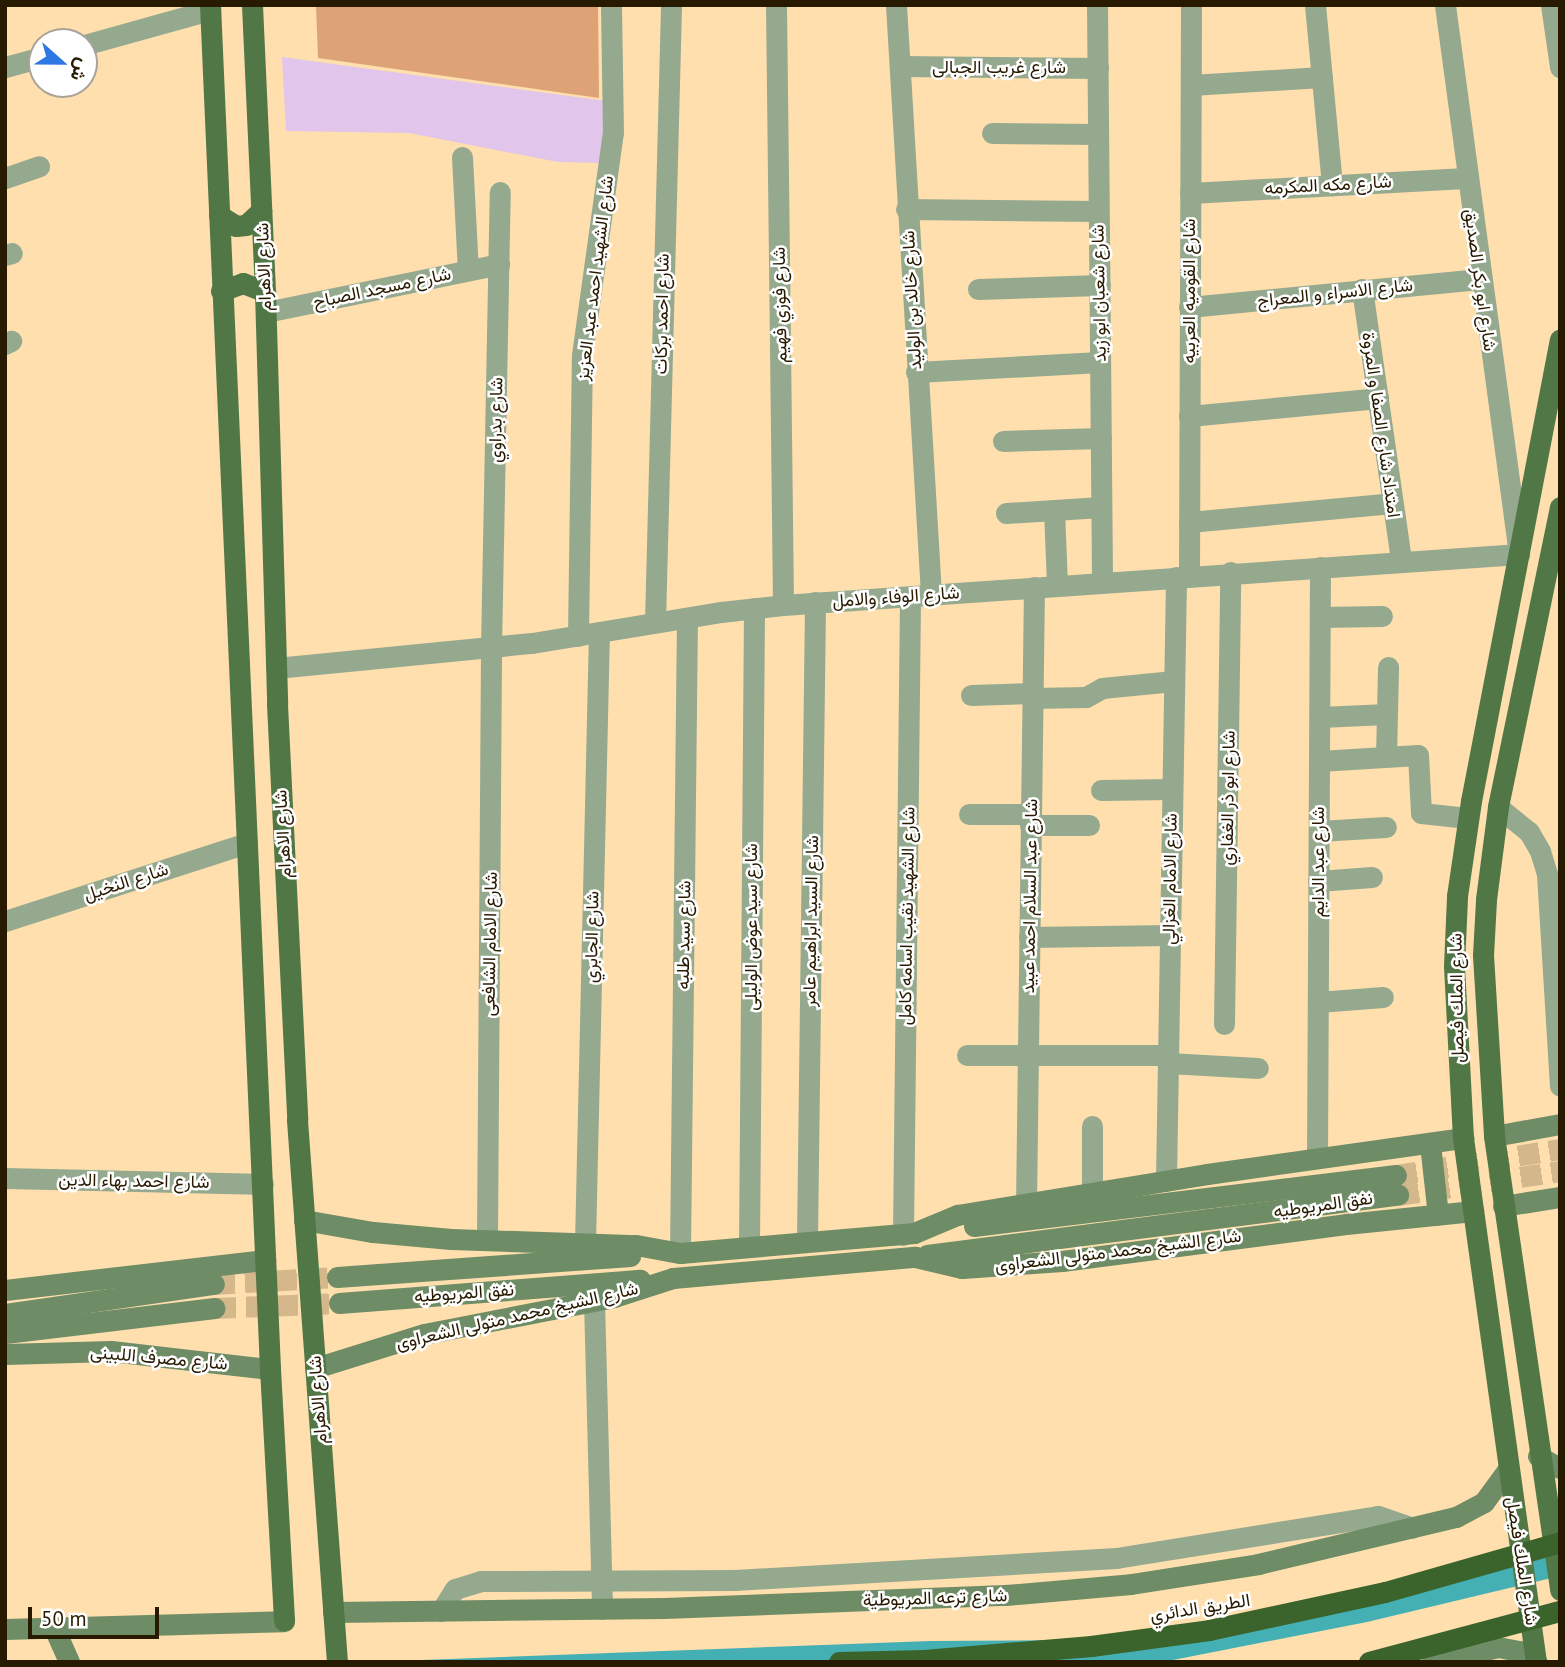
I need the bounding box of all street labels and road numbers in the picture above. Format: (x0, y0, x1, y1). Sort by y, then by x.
street label: شارع غريب الجبالى (932, 56, 1066, 78)
street label: شارع مكه المكرمه (1264, 171, 1392, 199)
street label: شارع الشهيد احمد عبد العزيز (572, 174, 618, 382)
street label: شارع ابو بكر الصديق (1459, 207, 1501, 353)
street label: شارع القوميه العربيه (1178, 219, 1200, 363)
street label: شارع الاهرام (252, 222, 276, 312)
street label: شارع شعبان ابو زيد (1087, 224, 1111, 362)
street label: شارع خالد بن الوليد (898, 230, 926, 370)
street label: شارع فوزي فهيم (768, 247, 792, 363)
street label: شارع احمد بركات (650, 253, 674, 375)
street label: شارع مسجد الصباح (311, 263, 453, 313)
street label: شارع الاسراء و المعراج (1256, 274, 1414, 312)
street label: امتداد شارع الصفا و المروة (1357, 331, 1405, 519)
street label: شارع بدراوي (484, 377, 508, 463)
street label: شارع الوفاء والامل (832, 582, 960, 612)
street label: شارع ابو ذر الغفاري (1216, 730, 1240, 866)
street label: شارع الاهرام (270, 789, 296, 879)
street label: شارع عبد السلام احمد عبيد (1018, 799, 1042, 993)
street label: شارع الشهيد نقيب اسامه كامل (894, 806, 920, 1026)
street label: شارع عبد الدايم (1307, 806, 1329, 918)
street label: شارع الامام الغزالي (1158, 813, 1182, 945)
street label: شارع السيد ابراهيم عامر (799, 835, 823, 1007)
street label: شارع سيد عوض الوليلى (740, 843, 762, 1011)
street label: شارع النخيل (81, 858, 171, 906)
street label: شارع الامام الشافعى (478, 871, 502, 1017)
street label: شارع سيد طلبه (672, 880, 696, 990)
street label: شارع الجابري (580, 891, 604, 983)
street label: شارع الملك فيصل (1445, 933, 1469, 1063)
street label: شارع احمد بهاء الدين (58, 1169, 210, 1193)
street label: نفق المريوطيه (1272, 1187, 1374, 1223)
street label: شارع الشيخ محمد متولى الشعراوى (994, 1225, 1242, 1277)
street label: شارع الشيخ محمد متولى الشعراوى (394, 1278, 640, 1354)
street label: نفق المريوطيه (413, 1279, 515, 1307)
street label: شارع مصرف اللبينى (89, 1341, 229, 1375)
street label: شارع الاهرام (304, 1355, 332, 1445)
street label: شارع الملك فيصل (1501, 1495, 1543, 1627)
street label: شارع ترعه المريوطية (862, 1585, 1008, 1611)
street label: الطريق الدائري (1148, 1589, 1252, 1627)

